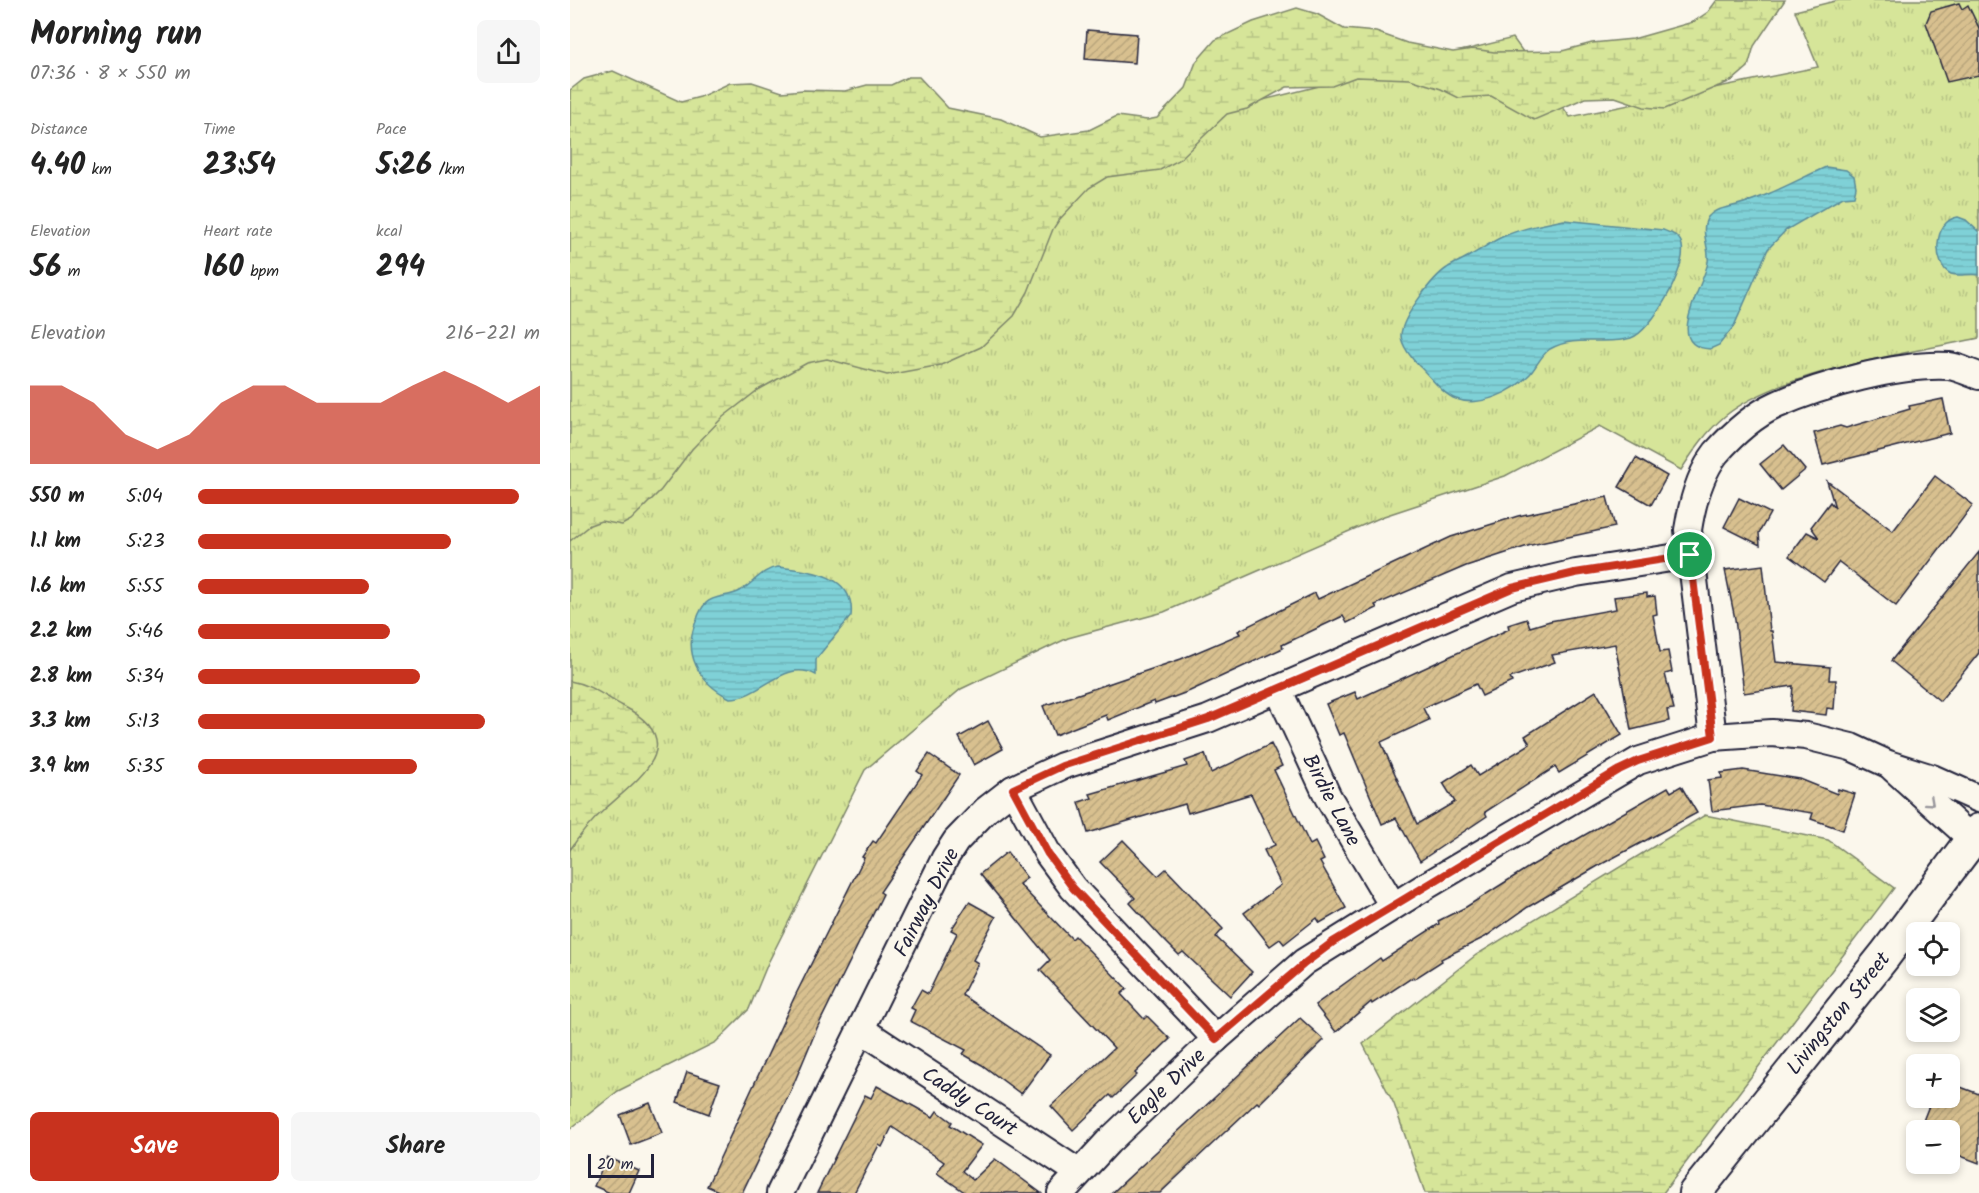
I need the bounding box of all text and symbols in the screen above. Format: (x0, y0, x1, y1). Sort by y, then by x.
text: Morning run (30, 9, 202, 62)
button: share (477, 20, 540, 83)
text: 07:36 · 8 × 550 m (30, 58, 191, 90)
text: Distance (30, 117, 88, 142)
text: Time (203, 117, 235, 142)
text: Pace (376, 117, 407, 142)
text: 4.40 (30, 142, 85, 190)
text: 23:54 (203, 142, 276, 190)
text: 5:26 (376, 142, 432, 190)
text: km (85, 157, 112, 182)
text: /km (432, 157, 465, 182)
text: Elevation (30, 219, 91, 244)
text: Heart rate (203, 219, 273, 244)
text: kcal (376, 219, 402, 244)
text: 56 (30, 244, 61, 292)
text: 160 (203, 244, 244, 292)
text: 294 (376, 244, 425, 292)
text: m (61, 259, 81, 284)
text: bpm (244, 259, 279, 284)
text: Elevation (30, 318, 106, 350)
text: 216–221 m (445, 318, 540, 350)
text: 550 m (30, 481, 85, 513)
text: 5:04 (126, 481, 163, 513)
text: 1.1 km (30, 526, 81, 558)
text: 5:23 (126, 526, 165, 558)
pin (1664, 529, 1715, 580)
icon: arrive (1673, 538, 1706, 571)
text: 1.6 km (30, 571, 86, 603)
text: 5:55 (126, 571, 163, 603)
text: 2.2 km (30, 616, 92, 648)
text: 5:46 (126, 616, 164, 648)
text: 2.8 km (30, 661, 92, 693)
text: 5:34 (126, 661, 164, 693)
text: 3.3 km (30, 706, 91, 738)
text: 5:13 (126, 706, 159, 738)
street label: Birdie Lane (1292, 749, 1369, 853)
text: 3.9 km (30, 751, 90, 783)
text: 5:35 (126, 751, 164, 783)
one-way arrow (1923, 795, 1933, 806)
street label: Fairway Drive (886, 842, 969, 963)
map controls (1906, 922, 1960, 1174)
button: locate (1906, 922, 1960, 976)
street label: Livingston Street (1779, 944, 1900, 1083)
button: layers (1906, 988, 1960, 1042)
street label: Eagle Drive (1120, 1040, 1214, 1133)
button: + (1906, 1054, 1960, 1108)
street label: Caddy Court (915, 1059, 1025, 1146)
button: Save (30, 1112, 279, 1181)
button: Share (291, 1112, 540, 1181)
button: − (1906, 1120, 1960, 1174)
scale bar (588, 1151, 654, 1178)
text: 20 m (597, 1152, 633, 1177)

